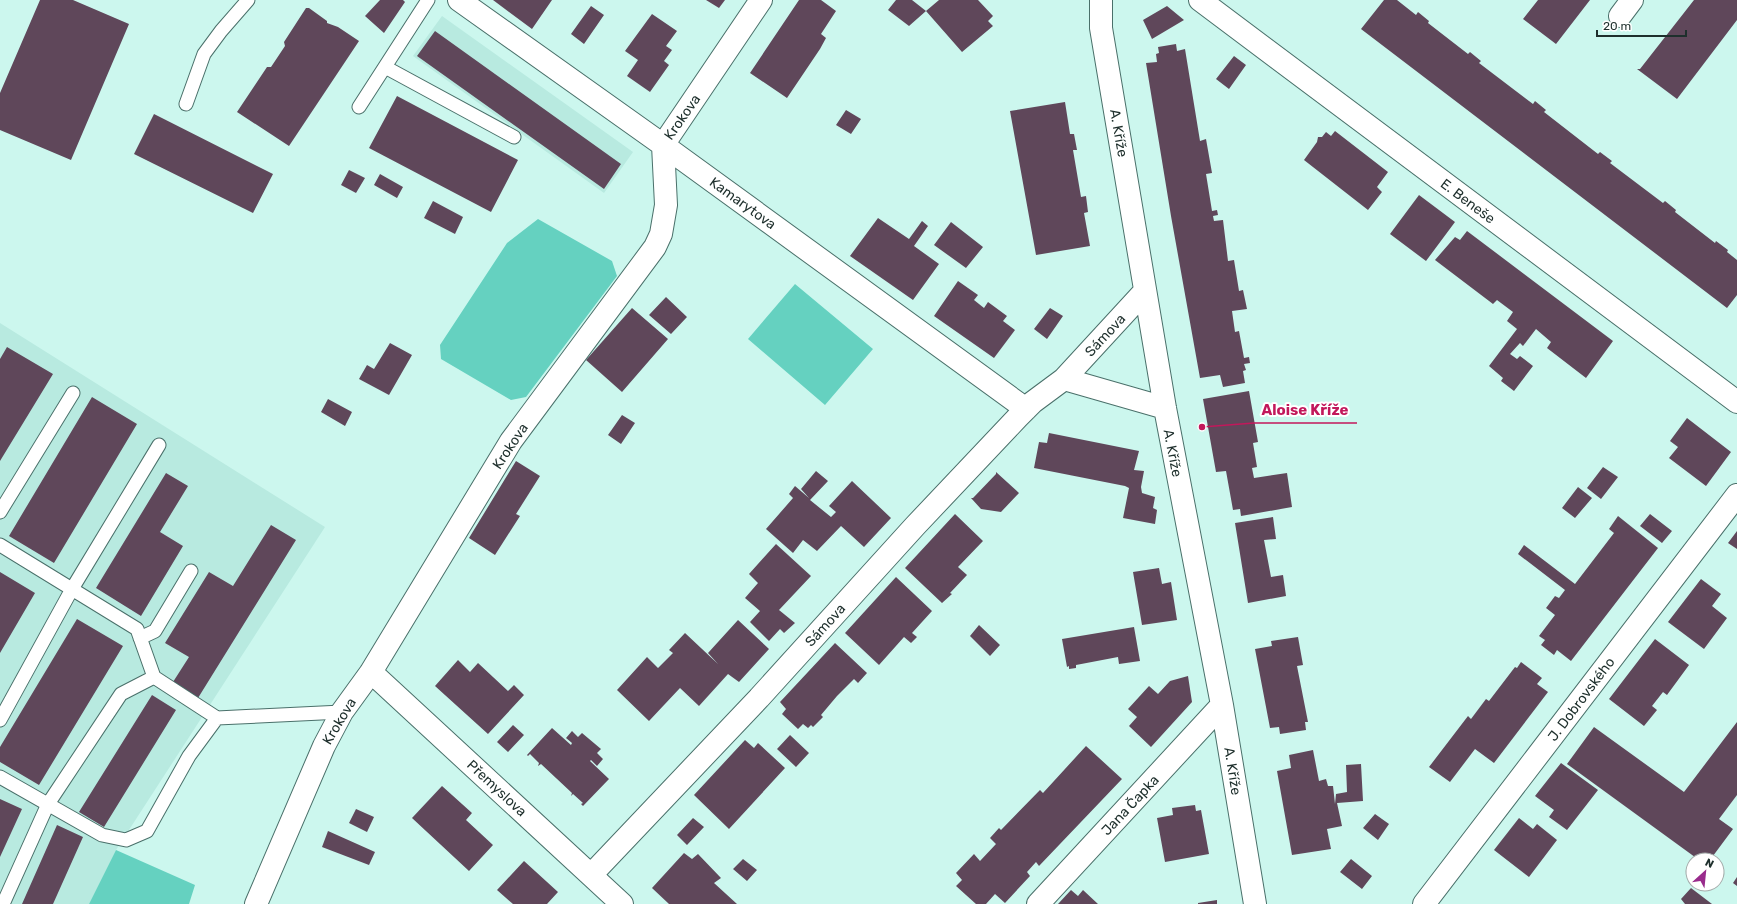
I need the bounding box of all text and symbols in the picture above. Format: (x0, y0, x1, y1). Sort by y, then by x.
scale bar (1597, 12, 1686, 38)
text: 20 m (1603, 19, 1631, 33)
street label: Krokova (661, 91, 704, 143)
street label: A. Kříže (1106, 108, 1131, 159)
street label: Kamarytova (706, 174, 779, 233)
street label: E. Beneše (1437, 175, 1498, 228)
street label: Sámova (1081, 311, 1129, 360)
callout: Aloise Kříže (1254, 396, 1357, 423)
text: Aloise Kříže (1261, 401, 1349, 419)
street label: Krokova (489, 420, 532, 472)
street label: A. Kříže (1160, 428, 1185, 479)
street label: Sámova (802, 600, 849, 650)
street label: J. Dobrovského (1544, 654, 1618, 745)
street label: Krokova (319, 695, 360, 748)
street label: A. Kříže (1220, 746, 1245, 796)
street label: Přemyslova (463, 756, 530, 820)
street label: Jana Čapka (1097, 771, 1163, 839)
north arrow (1685, 852, 1725, 892)
text: N (1703, 856, 1716, 871)

